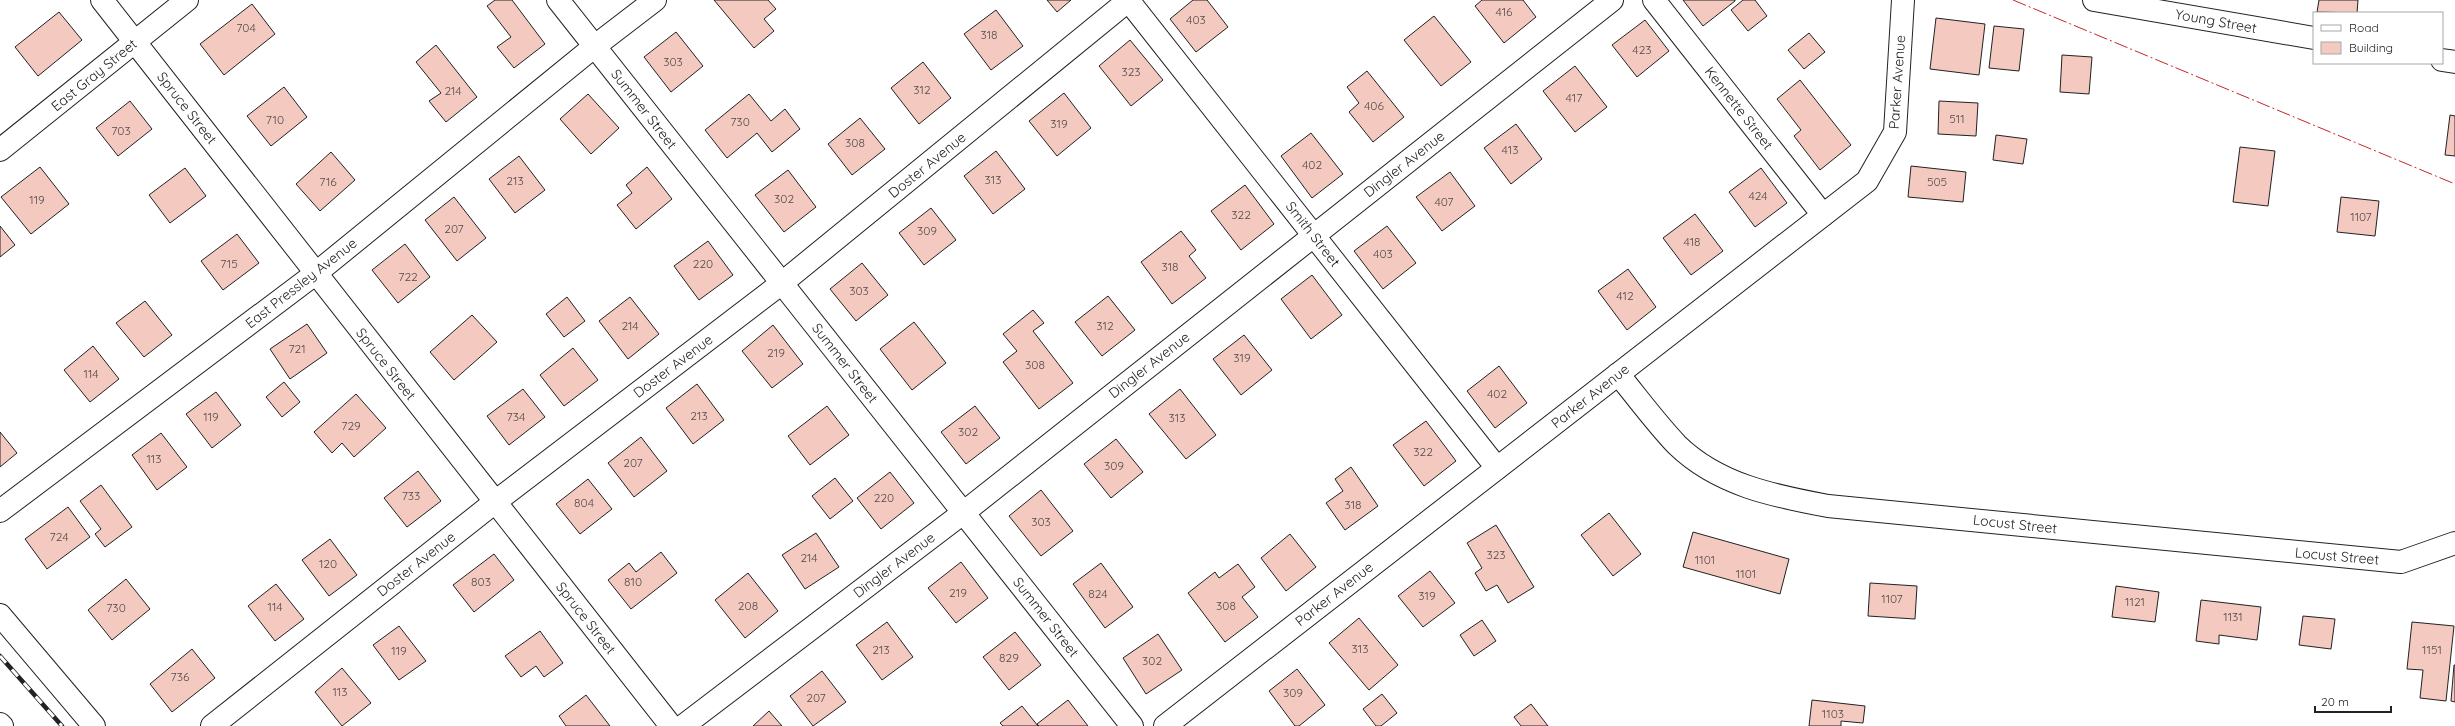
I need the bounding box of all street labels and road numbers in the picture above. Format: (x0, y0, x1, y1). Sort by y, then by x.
street label: Young Street (2174, 5, 2258, 37)
street label: Parker Avenue (1885, 34, 1909, 130)
street label: East Gray Street (48, 35, 141, 115)
street label: Kennette Street (1701, 63, 1777, 153)
street label: Summer Street (607, 65, 681, 153)
street label: Spruce Street (153, 68, 221, 148)
street label: Dingler Avenue (1360, 127, 1448, 201)
street label: Doster Avenue (884, 128, 970, 202)
street label: Smith Street (1282, 198, 1344, 271)
street label: East Pressley Avenue (242, 234, 360, 332)
street label: Summer Street (808, 319, 882, 407)
street label: Spruce Street (352, 324, 420, 404)
street label: Dingler Avenue (1105, 328, 1193, 402)
street label: Doster Avenue (630, 330, 716, 402)
street label: Parker Avenue (1547, 360, 1633, 432)
street label: Locust Street (1972, 511, 2058, 537)
street label: Doster Avenue (373, 528, 459, 600)
street label: Dingler Avenue (849, 528, 939, 602)
street label: Locust Street (2294, 543, 2380, 569)
street label: Parker Avenue (1291, 558, 1377, 630)
street label: Summer Street (1009, 573, 1083, 661)
street label: Spruce Street (552, 578, 620, 658)

